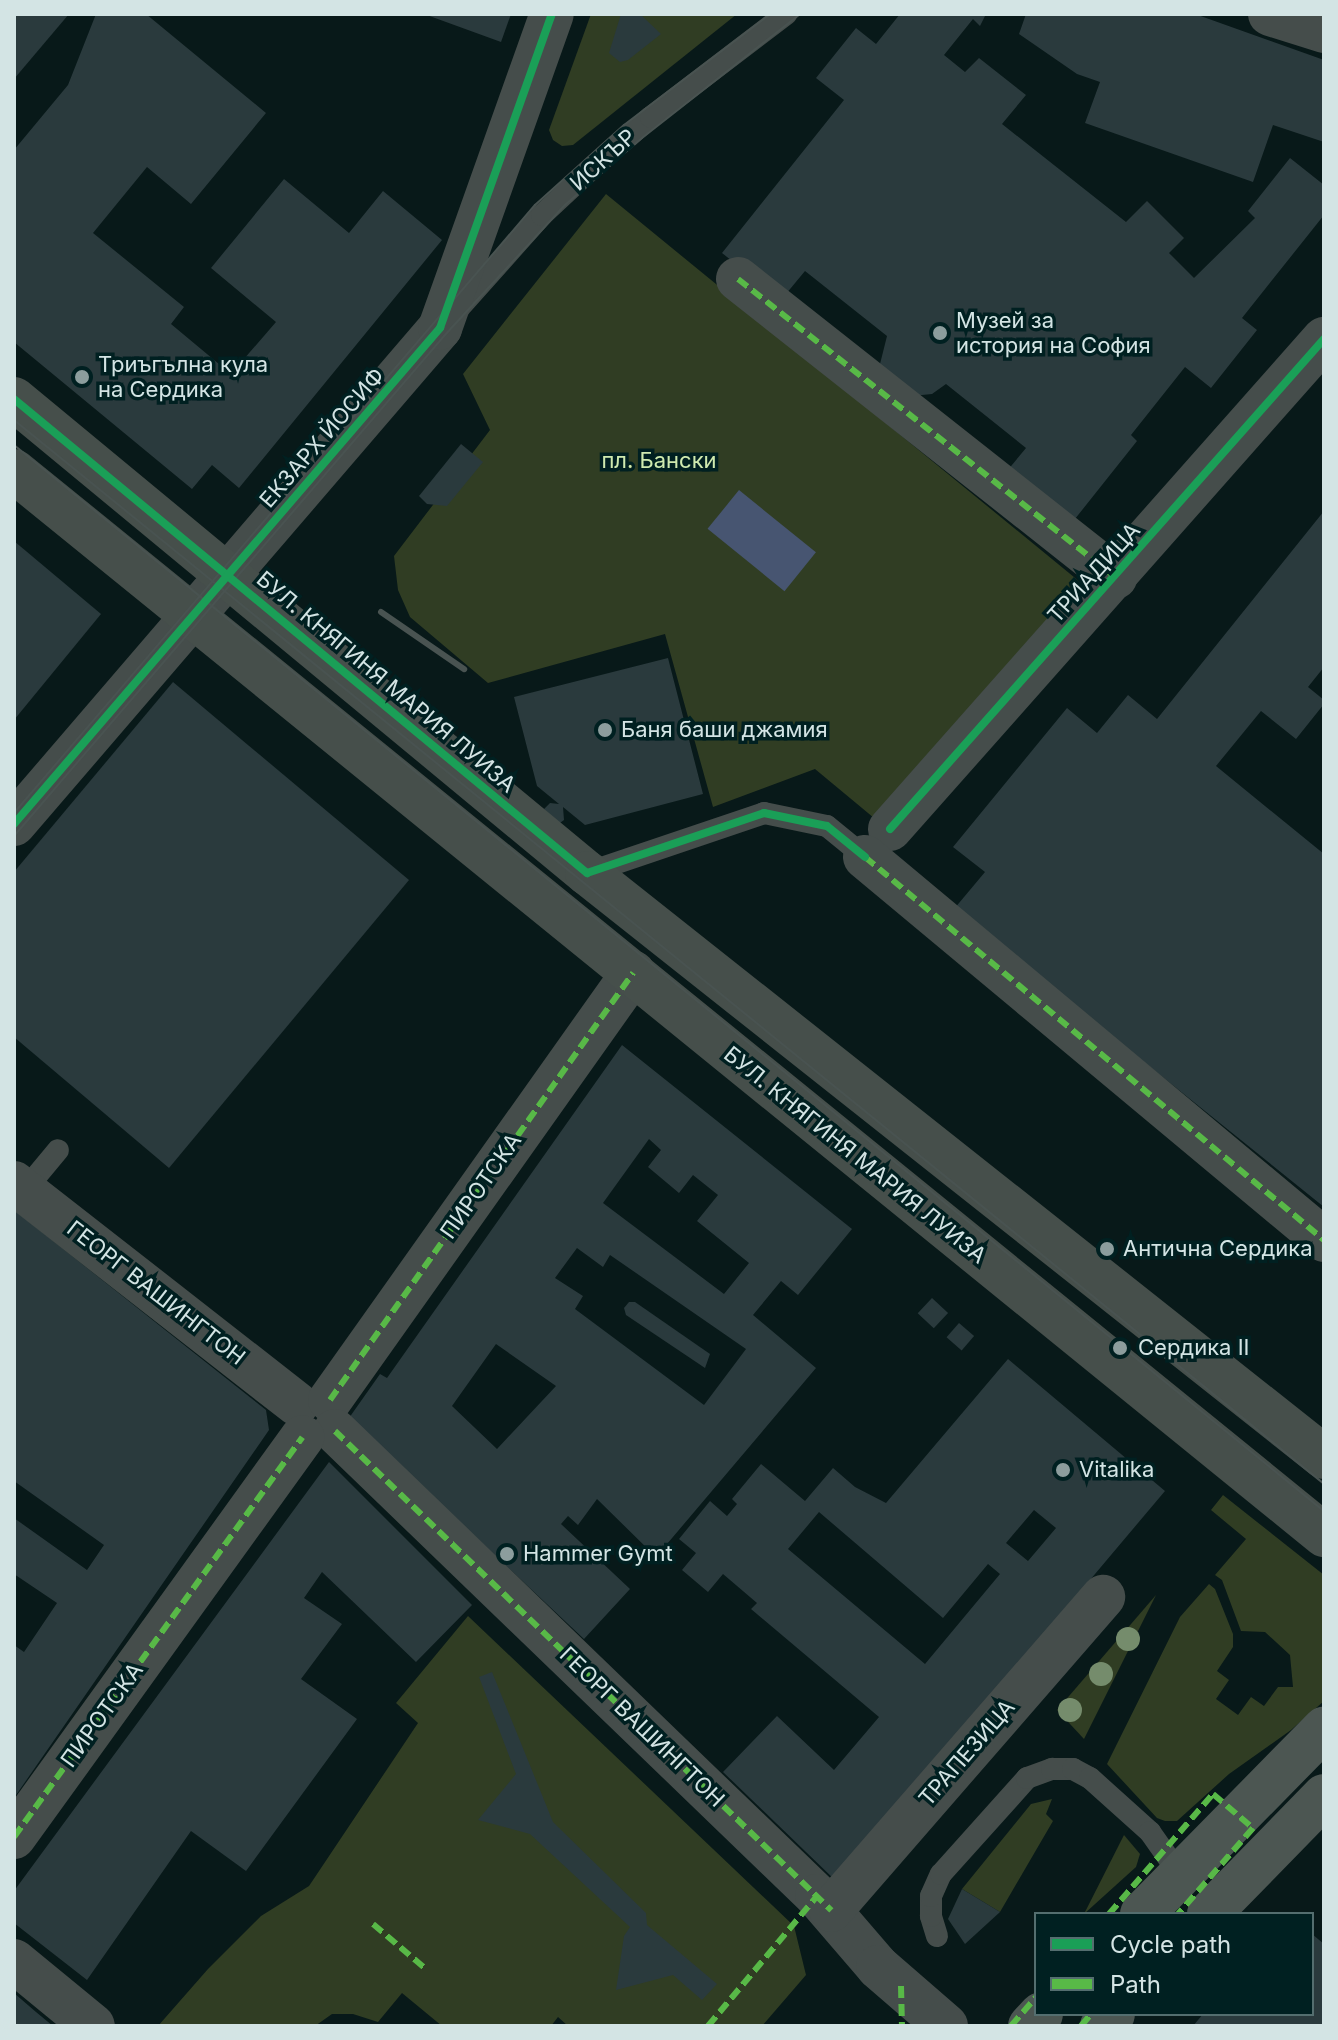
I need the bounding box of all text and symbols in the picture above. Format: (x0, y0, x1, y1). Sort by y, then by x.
street label: ИСКЪР (565, 124, 641, 196)
place label: Музей за история на София (956, 307, 1151, 358)
marker: Музей за история на София (931, 324, 949, 342)
place label: Триъгълна кула на Сердика (98, 351, 268, 402)
street label: ЕКЗАРХ ЙОСИФ (254, 363, 390, 513)
marker: Триъгълна кула на Сердика (73, 368, 91, 386)
park label: пл. Бански (601, 448, 717, 474)
street label: ТРИАДИЦА (1042, 517, 1146, 629)
street label: БУЛ. КНЯГИНЯ МАРИЯ ЛУИЗА (251, 566, 521, 798)
place label: Баня баши джамия (621, 717, 828, 743)
marker: Баня баши джамия (596, 721, 614, 739)
street label: БУЛ. КНЯГИНЯ МАРИЯ ЛУИЗА (718, 1041, 992, 1269)
street label: ПИРОТСКА (435, 1128, 527, 1244)
street label: ГЕОРГ ВАШИНГТОН (62, 1215, 250, 1371)
place label: Антична Сердика (1123, 1236, 1313, 1262)
marker: Антична Сердика (1098, 1240, 1116, 1258)
place label: Сердика II (1138, 1335, 1249, 1361)
marker: Сердика II (1109, 1337, 1131, 1359)
place label: Vitalika (1079, 1457, 1154, 1483)
marker: Vitalika (1054, 1461, 1072, 1479)
place label: Hammer Gymt (523, 1541, 673, 1567)
marker: Hammer Gymt (498, 1545, 516, 1563)
street label: ГЕОРГ ВАШИНГТОН (554, 1642, 730, 1812)
street label: ПИРОТСКА (55, 1658, 149, 1772)
street label: ТРАПЕЗИЦА (914, 1694, 1020, 1812)
legend (1034, 1912, 1314, 2016)
text: Cycle path (1110, 1930, 1231, 1959)
text: Path (1110, 1970, 1161, 1999)

